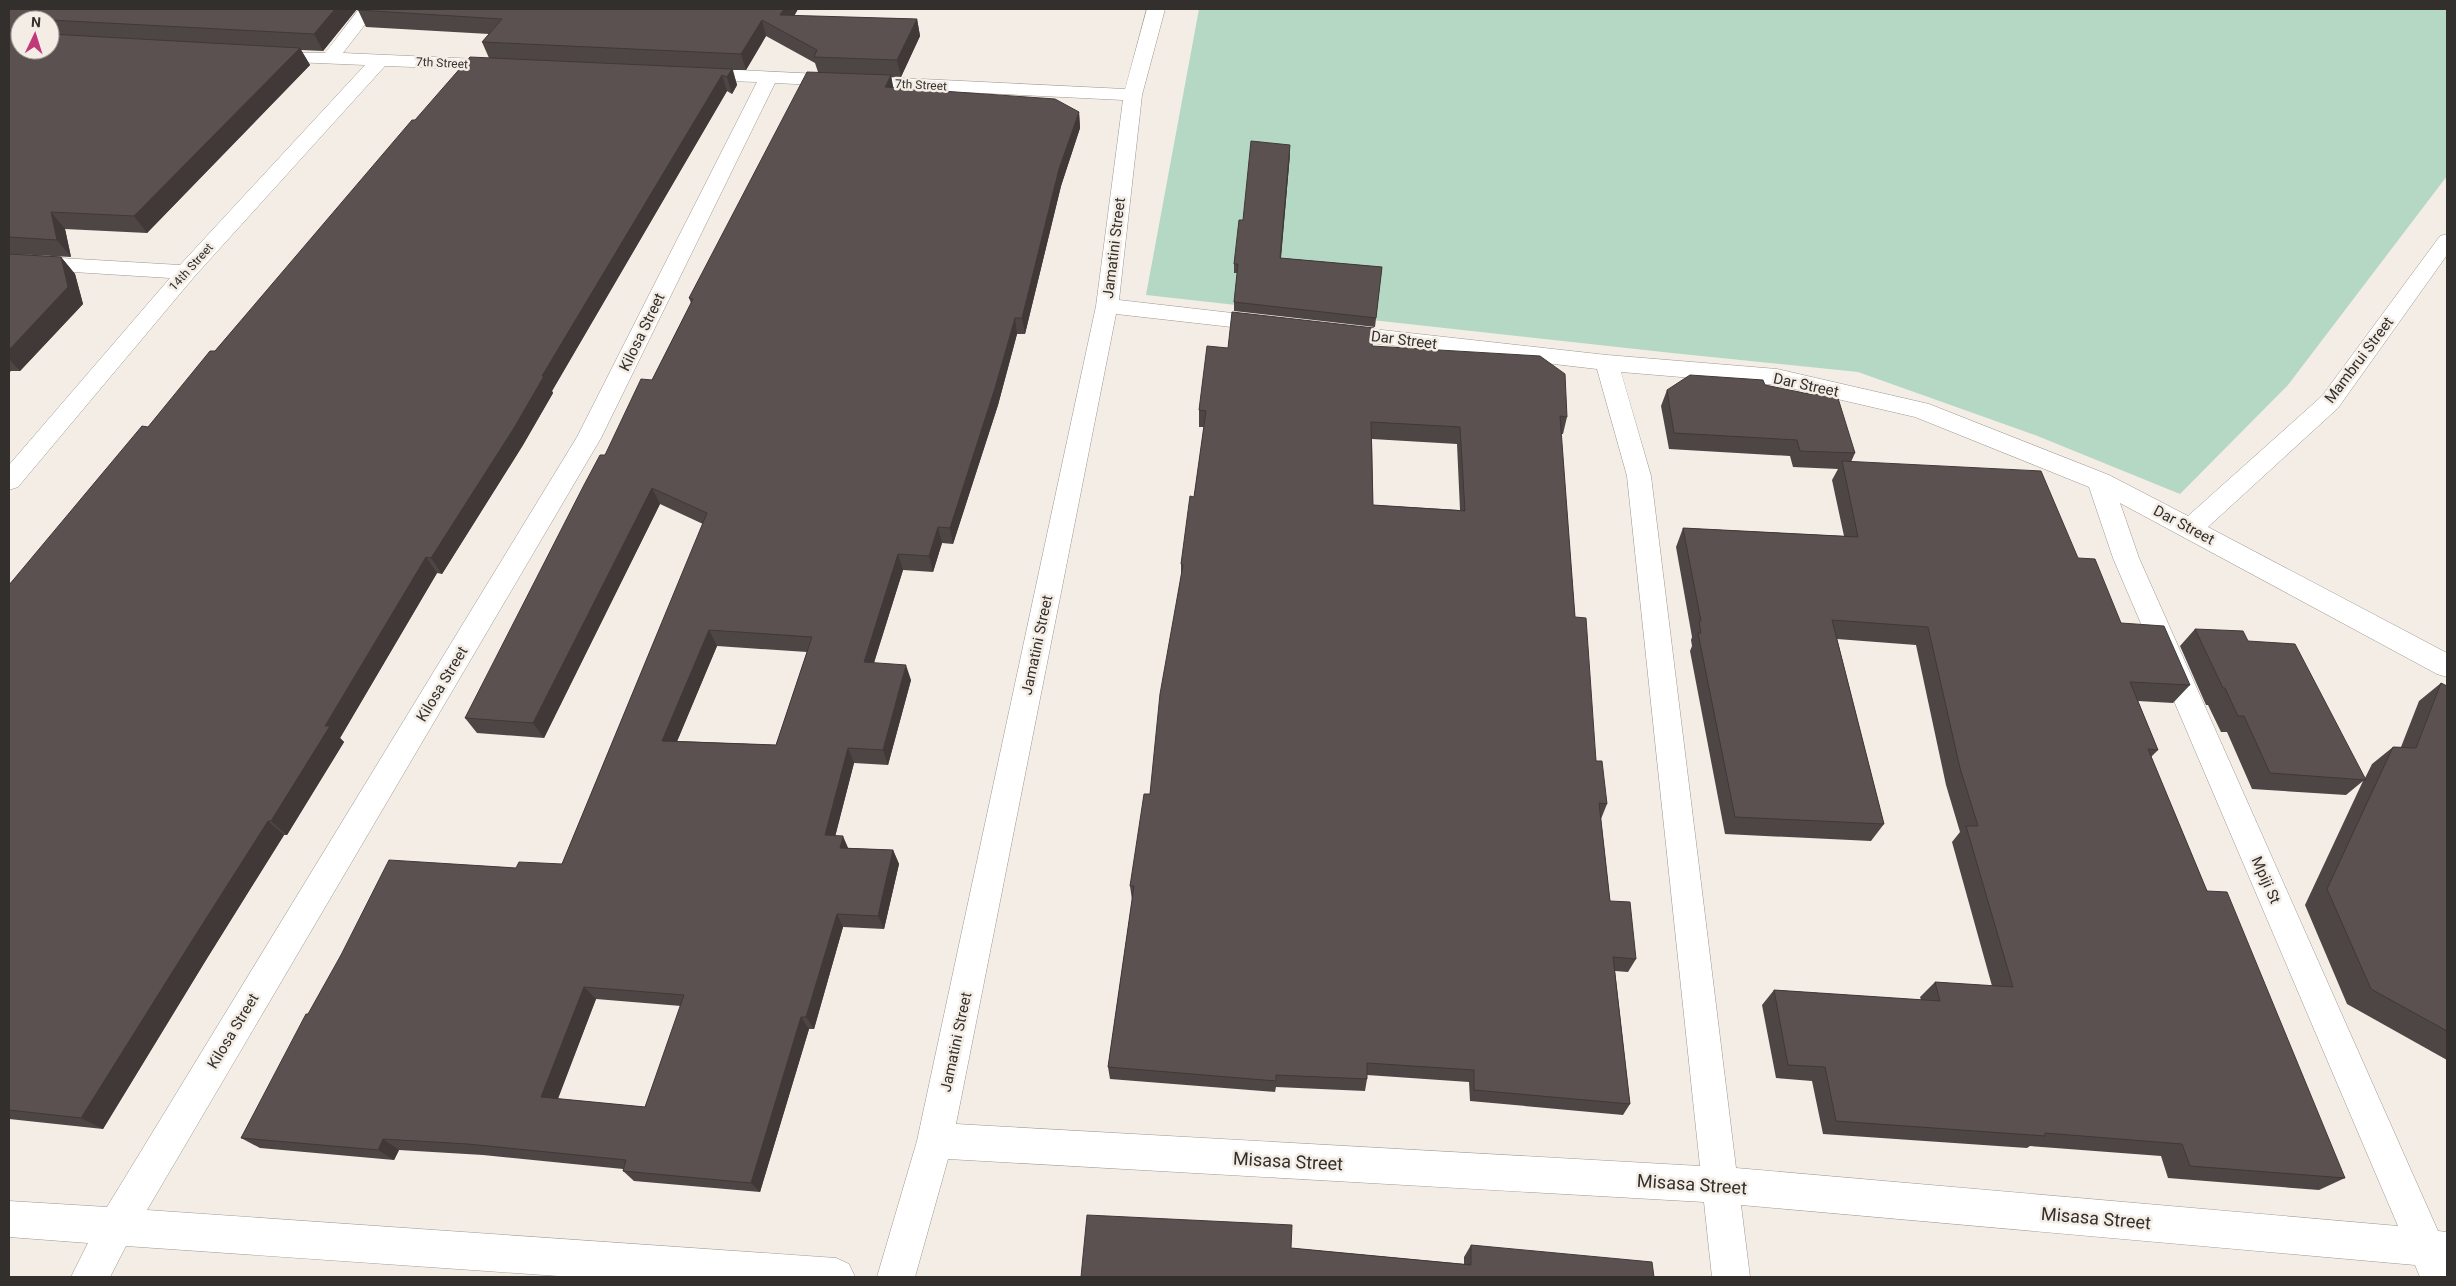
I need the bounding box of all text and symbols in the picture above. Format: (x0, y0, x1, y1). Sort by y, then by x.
north arrow (10, 10, 60, 60)
text: N (30, 14, 41, 30)
street label: 7th Street (416, 55, 468, 71)
street label: 7th Street (895, 77, 947, 93)
street label: Jamatini Street (1099, 196, 1129, 299)
street label: 14th Street (166, 240, 216, 293)
street label: Kilosa Street (615, 290, 669, 374)
street label: Mambrui Street (2321, 313, 2397, 407)
street label: Dar Street (1370, 327, 1438, 353)
street label: Dar Street (1772, 369, 1840, 401)
street label: Dar Street (2150, 501, 2218, 549)
street label: Jamatini Street (1018, 593, 1056, 697)
street label: Kilosa Street (413, 643, 472, 725)
street label: Mpiji St (2248, 854, 2284, 907)
street label: Kilosa Street (204, 990, 263, 1072)
street label: Jamatini Street (937, 990, 975, 1094)
street label: Misasa Street (1232, 1148, 1344, 1174)
street label: Misasa Street (1636, 1170, 1748, 1198)
street label: Misasa Street (2040, 1203, 2152, 1233)

